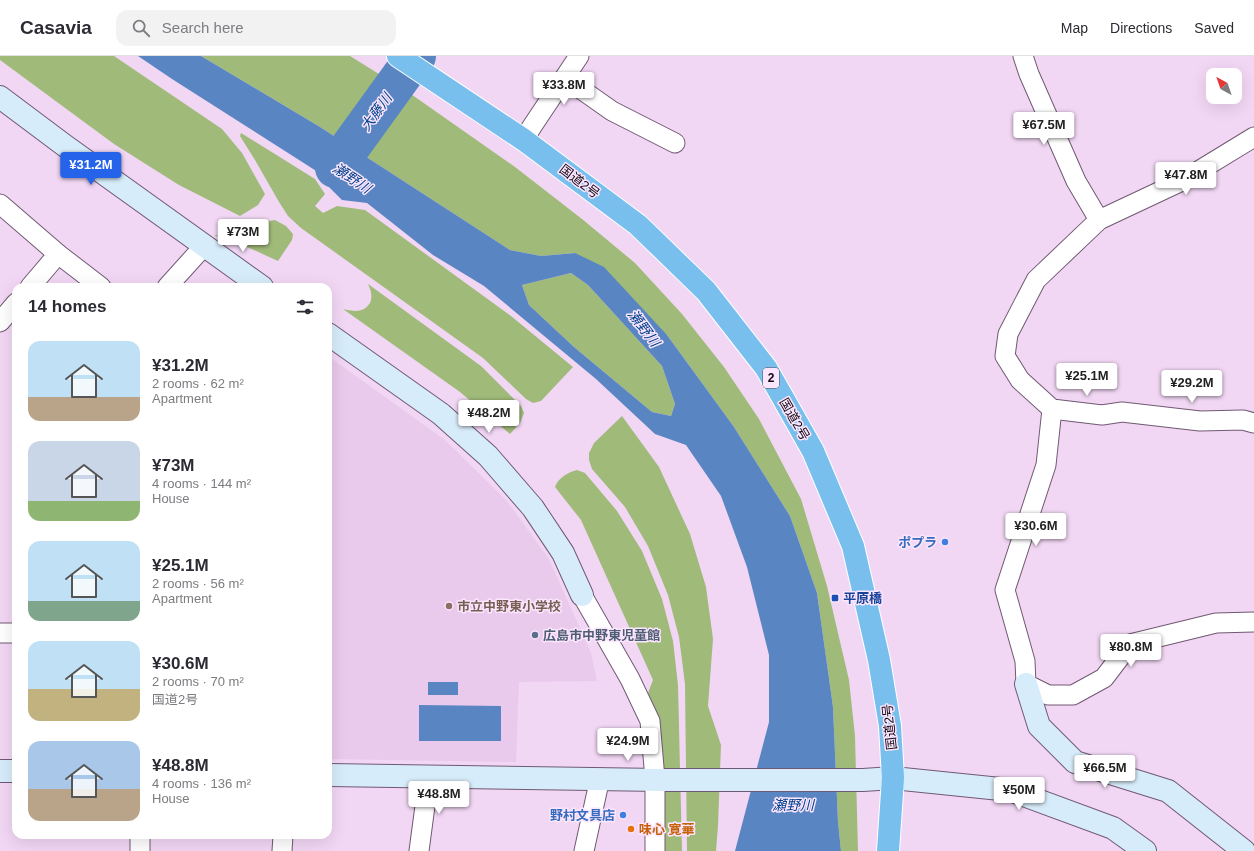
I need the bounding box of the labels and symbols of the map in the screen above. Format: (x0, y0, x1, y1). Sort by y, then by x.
north arrow (1206, 68, 1242, 104)
pin: ¥33.8M (531, 72, 597, 106)
water label: 大藤川 (357, 89, 396, 134)
pin: ¥67.5M (1011, 112, 1077, 146)
pin: ¥31.2M (58, 152, 124, 186)
water label: 瀬野川 (330, 160, 376, 197)
street label: 国道2号 (557, 161, 603, 201)
pin: ¥47.8M (1153, 162, 1219, 196)
pin: ¥73M (219, 219, 267, 253)
water label: 瀬野川 (625, 306, 664, 351)
pin: ¥25.1M (1054, 363, 1120, 397)
road number: 2 (763, 368, 779, 388)
pin: ¥29.2M (1159, 370, 1225, 404)
street label: 国道2号 (777, 395, 813, 443)
pin: ¥48.2M (456, 400, 522, 434)
pin: ¥30.6M (1003, 513, 1069, 547)
place label: ポプラ (898, 535, 937, 550)
marker: ポプラ (940, 537, 950, 547)
place label: 平原橋 (843, 591, 882, 606)
marker: 平原橋 (830, 593, 840, 603)
place label: 市立中野東小学校 (457, 599, 561, 614)
marker: 市立中野東小学校 (444, 601, 454, 611)
place label: 広島市中野東児童館 (543, 628, 660, 643)
marker: 広島市中野東児童館 (530, 630, 540, 640)
pin: ¥80.8M (1098, 634, 1164, 668)
street label: 国道2号 (880, 703, 899, 751)
pin: ¥24.9M (595, 728, 661, 762)
pin: ¥66.5M (1072, 755, 1138, 789)
pin: ¥50M (995, 777, 1043, 811)
pin: ¥48.8M (406, 781, 472, 815)
water label: 瀬野川 (772, 797, 816, 813)
place label: 野村文具店 (550, 808, 615, 823)
marker: 野村文具店 (618, 810, 628, 820)
place label: 味心 寛華 (639, 822, 695, 837)
marker: 味心 寛華 (626, 824, 636, 834)

